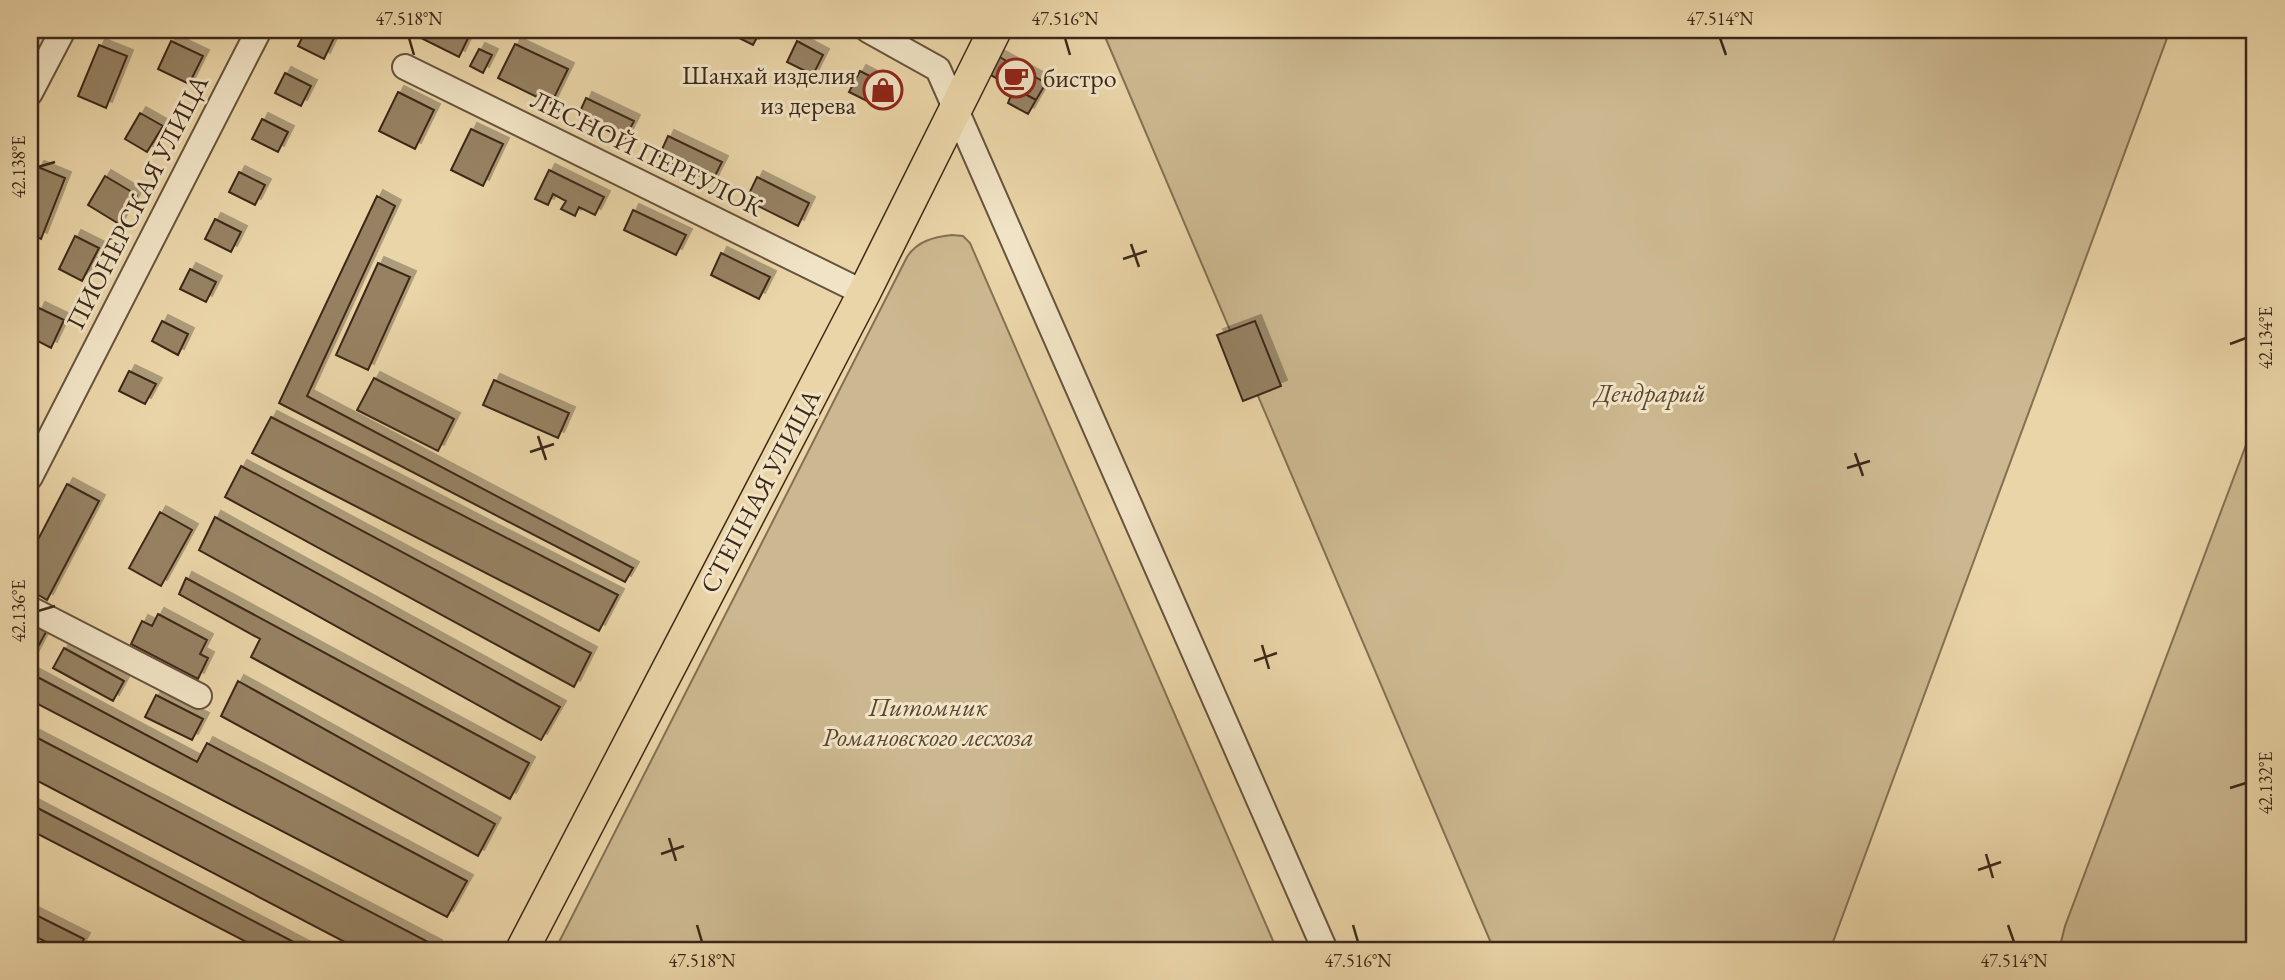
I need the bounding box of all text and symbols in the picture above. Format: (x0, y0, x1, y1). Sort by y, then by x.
text: 47.518°N (376, 7, 443, 30)
text: 47.516°N (1032, 7, 1099, 30)
text: 47.514°N (1687, 7, 1754, 30)
cafe icon: бистро (995, 57, 1037, 99)
place label: Шанхай изделия из дерева (682, 58, 857, 122)
place label: бистро (1043, 61, 1117, 95)
street label: ПИОНЕРСКАЯ УЛИЦА (58, 68, 216, 335)
shop icon: Шанхай изделия из дерева (862, 69, 904, 111)
street label: ЛЕСНОЙ ПЕРЕУЛОК (525, 82, 769, 224)
text: 42.138°E (7, 136, 30, 198)
text: 42.134°E (2254, 307, 2277, 369)
park label: Дендрарий (1592, 376, 1706, 410)
street label: СТЕПНАЯ УЛИЦА (692, 382, 829, 599)
text: 42.136°E (7, 580, 30, 642)
park label: Питомник Романовского лесхоза (822, 690, 1034, 754)
text: 42.132°E (2254, 752, 2277, 814)
text: 47.518°N (669, 949, 736, 972)
text: 47.516°N (1325, 949, 1392, 972)
text: 47.514°N (1981, 949, 2048, 972)

